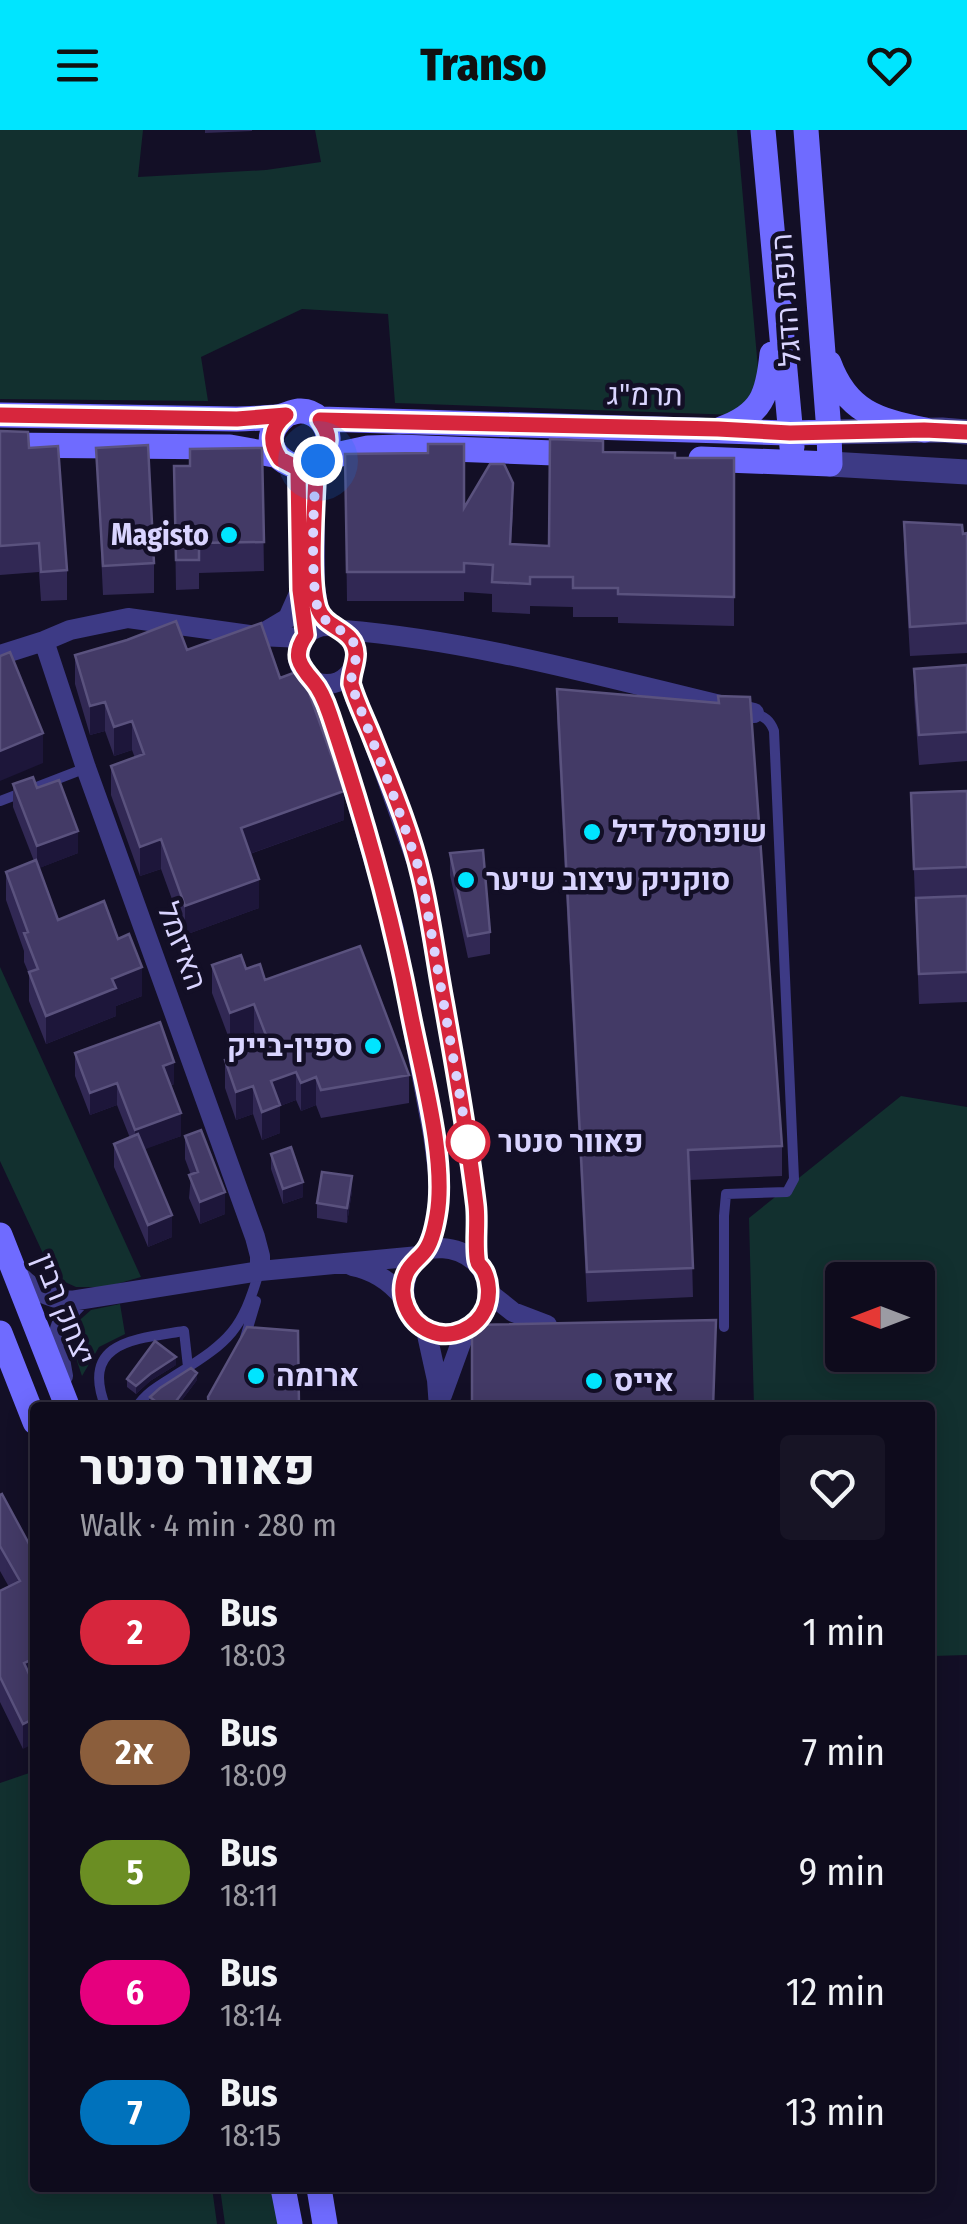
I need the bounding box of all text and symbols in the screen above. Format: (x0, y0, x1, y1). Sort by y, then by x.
icon: menu (50, 38, 105, 93)
text: Transo (420, 38, 547, 92)
icon: heart (862, 38, 917, 93)
street label: הנפת הדגל (763, 232, 809, 368)
street label: תרמ"ג (607, 376, 683, 414)
your location (293, 436, 343, 486)
place label: Magisto (111, 517, 209, 553)
marker: Magisto (218, 524, 240, 546)
place label: שופרסל דיל (612, 814, 767, 850)
marker: שופרסל דיל (581, 821, 603, 843)
place label: סוקניק עיצוב שיער (486, 862, 730, 898)
marker: סוקניק עיצוב שיער (455, 869, 477, 891)
street label: האיזמל (150, 897, 214, 995)
place label: ספין-בייק (227, 1028, 353, 1064)
marker: ספין-בייק (362, 1035, 384, 1057)
marker: פאוור סנטר (447, 1121, 489, 1163)
place label: פאוור סנטר (498, 1124, 643, 1160)
street label: יצחק רבין (25, 1248, 103, 1370)
north arrow (825, 1262, 935, 1372)
map controls (825, 1262, 935, 1372)
place label: ארומה (276, 1358, 359, 1394)
place label: אייס (614, 1363, 674, 1399)
marker: ארומה (245, 1365, 267, 1387)
marker: אייס (583, 1370, 605, 1392)
button: heart (780, 1435, 885, 1540)
text: פאוור סנטר (80, 1439, 315, 1497)
text: Walk · 4 min · 280 m (80, 1506, 337, 1544)
text: Bus (220, 1590, 278, 1636)
text: 1 min (802, 1609, 885, 1655)
text: 2 (127, 1611, 143, 1653)
text: 18:03 (220, 1636, 286, 1674)
text: Bus (220, 1710, 278, 1756)
text: 7 min (802, 1729, 885, 1775)
text: 2א (115, 1731, 155, 1773)
text: 18:09 (220, 1756, 287, 1794)
text: Bus (220, 1830, 278, 1876)
text: 9 min (799, 1849, 885, 1895)
text: 5 (126, 1851, 144, 1893)
text: 18:11 (220, 1876, 278, 1914)
text: Bus (220, 1950, 278, 1996)
text: 12 min (786, 1969, 885, 2015)
text: 6 (126, 1971, 144, 2013)
text: 18:14 (220, 1996, 282, 2034)
text: Bus (220, 2070, 278, 2116)
text: 13 min (785, 2089, 885, 2135)
text: 7 (128, 2091, 142, 2133)
text: 18:15 (220, 2116, 281, 2154)

